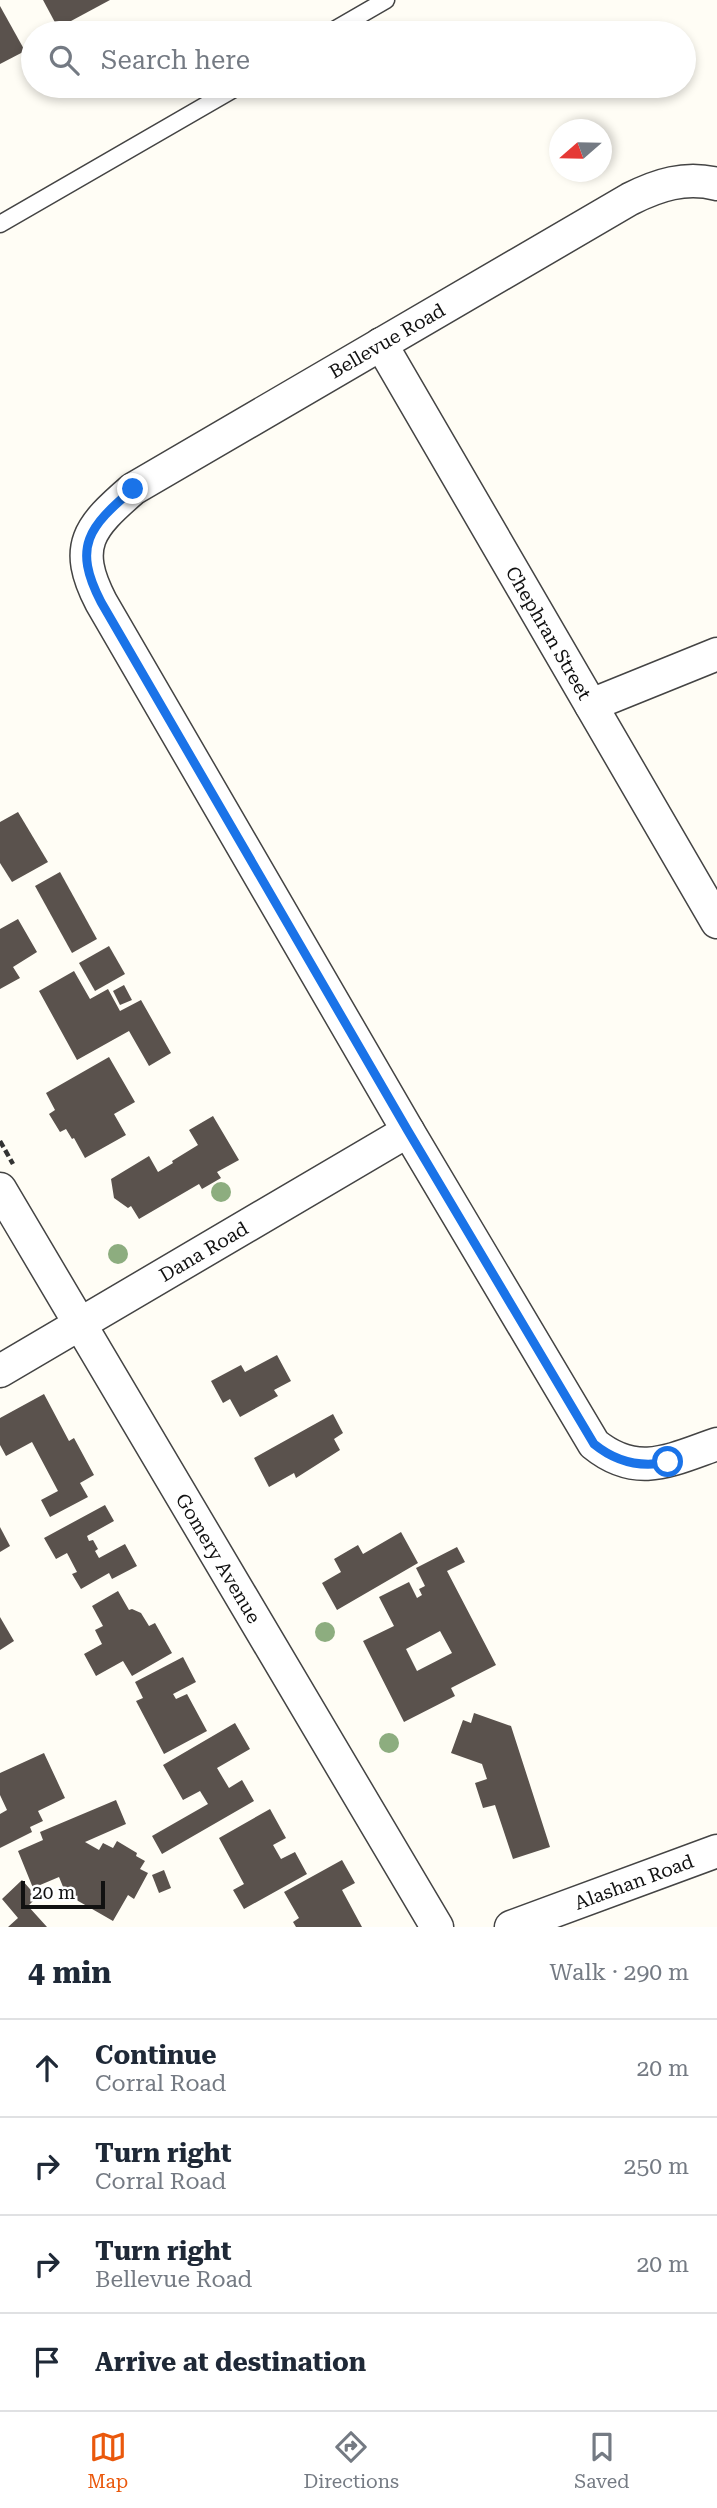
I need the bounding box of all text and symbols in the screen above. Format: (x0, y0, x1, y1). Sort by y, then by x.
search box (21, 21, 696, 98)
icon: search (45, 41, 83, 79)
text: Search here (101, 45, 250, 75)
north arrow (549, 119, 612, 182)
street label: Bellevue Road (325, 299, 449, 383)
route end (117, 473, 148, 504)
street label: Chephran Street (501, 562, 597, 704)
street label: Dana Road (155, 1216, 252, 1286)
route start (652, 1446, 683, 1477)
street label: Gomery Avenue (171, 1489, 266, 1627)
street label: Alashan Road (571, 1849, 697, 1914)
scale bar (21, 1878, 105, 1910)
text: 20 m (32, 1881, 75, 1904)
text: 4 min (28, 1955, 111, 1990)
text: Walk · 290 m (550, 1959, 689, 1986)
text: Continue (95, 2040, 217, 2070)
icon: ahead (28, 2049, 66, 2087)
text: 20 m (636, 2055, 689, 2082)
text: Corral Road (95, 2070, 226, 2097)
text: Turn right (95, 2138, 231, 2168)
icon: right (28, 2147, 66, 2185)
text: 250 m (624, 2153, 689, 2180)
text: Corral Road (95, 2168, 226, 2195)
text: Turn right (95, 2236, 231, 2266)
icon: right (28, 2245, 66, 2283)
text: 20 m (636, 2251, 689, 2278)
text: Bellevue Road (95, 2266, 252, 2293)
icon: arrive (28, 2343, 66, 2381)
text: Arrive at destination (95, 2347, 366, 2377)
tab: Map (88, 2428, 128, 2493)
tab: Directions (303, 2428, 399, 2493)
tab: Saved (574, 2428, 629, 2493)

